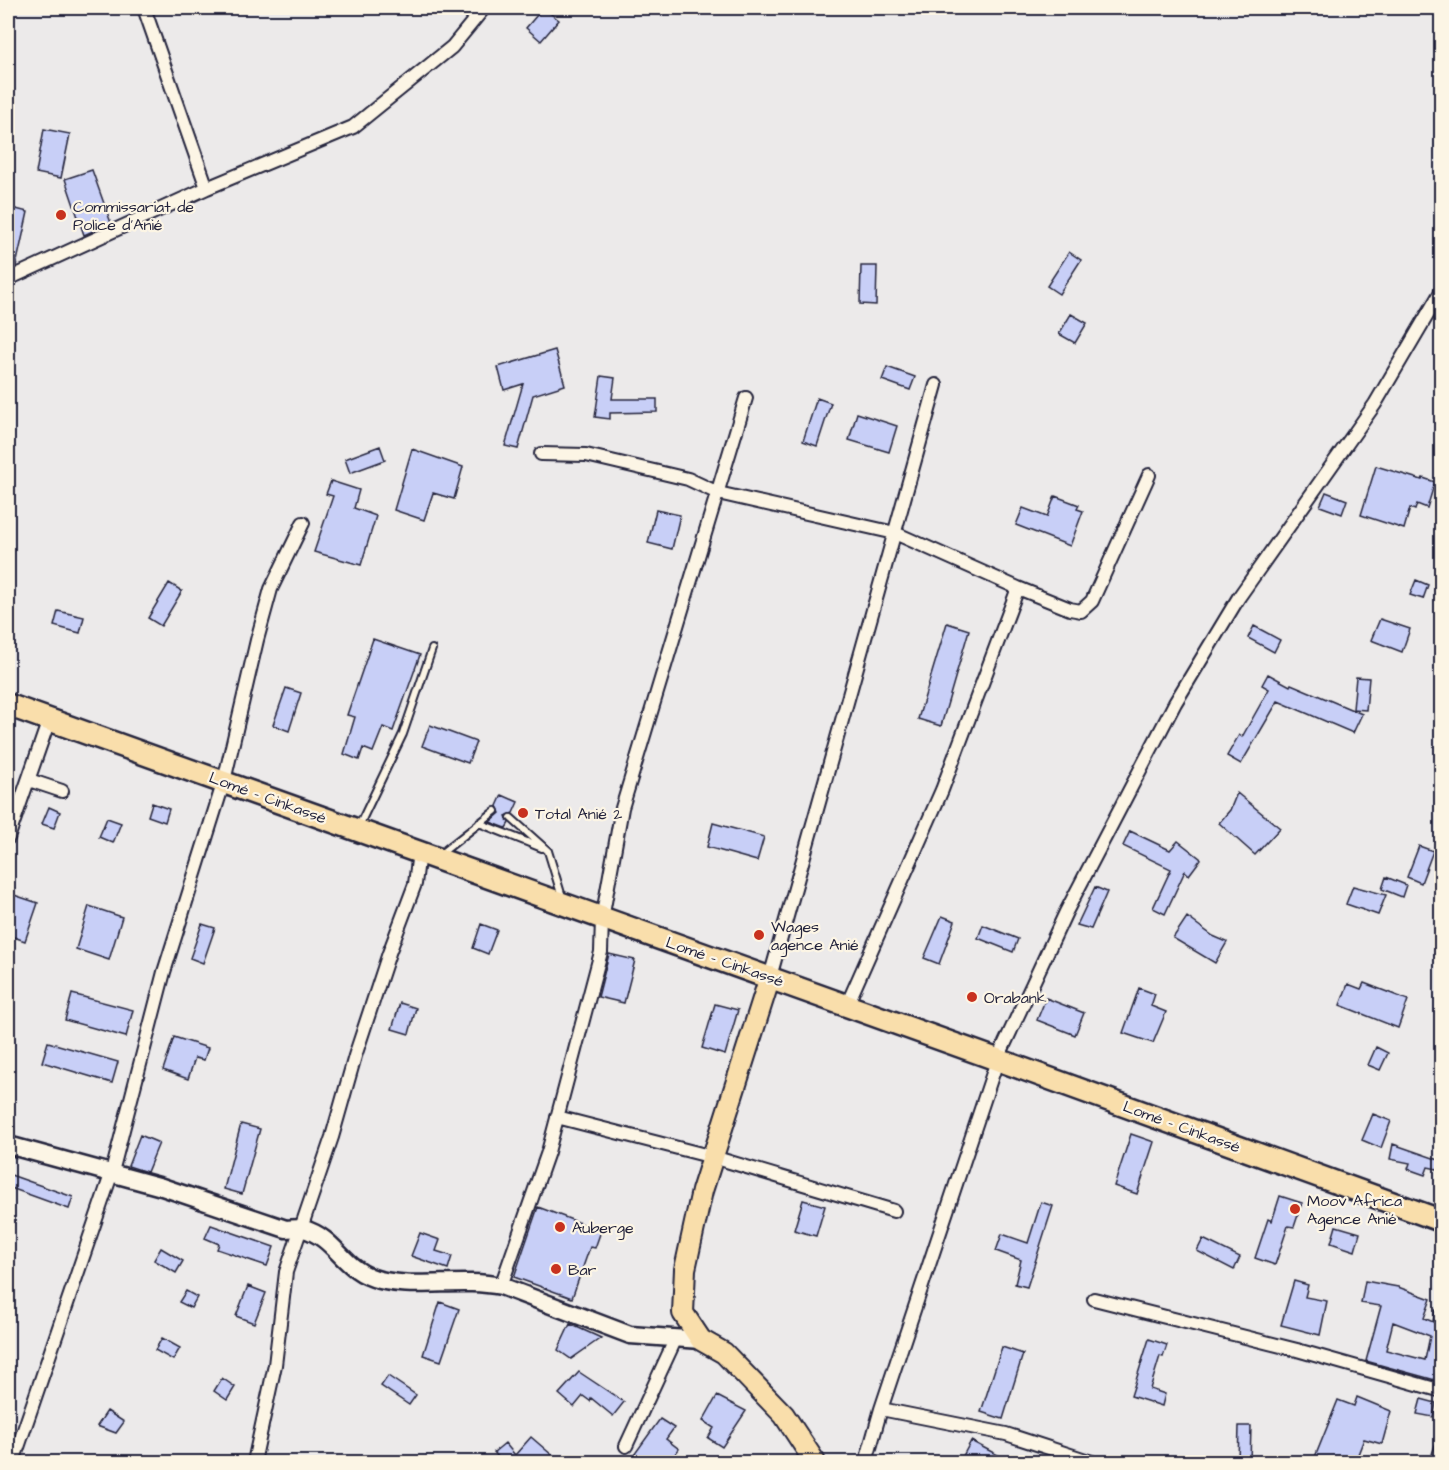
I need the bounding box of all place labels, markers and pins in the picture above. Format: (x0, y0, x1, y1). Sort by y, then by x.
place label: Commissariat de Police d'Anié (73, 196, 194, 236)
marker: Commissariat de Police d'Anié (54, 208, 68, 222)
place label: Total Anié 2 (535, 803, 622, 825)
marker: Total Anié 2 (516, 806, 530, 820)
place label: Wages agence Anié (771, 916, 859, 957)
marker: Wages agence Anié (752, 928, 766, 942)
place label: Orabank (984, 987, 1047, 1009)
marker: Orabank (965, 990, 979, 1004)
place label: Moov Africa Agence Anié (1307, 1190, 1402, 1231)
marker: Moov Africa Agence Anié (1288, 1202, 1302, 1216)
place label: Auberge (572, 1217, 634, 1240)
marker: Auberge (553, 1220, 567, 1234)
place label: Bar (568, 1259, 597, 1281)
marker: Bar (549, 1262, 563, 1276)

